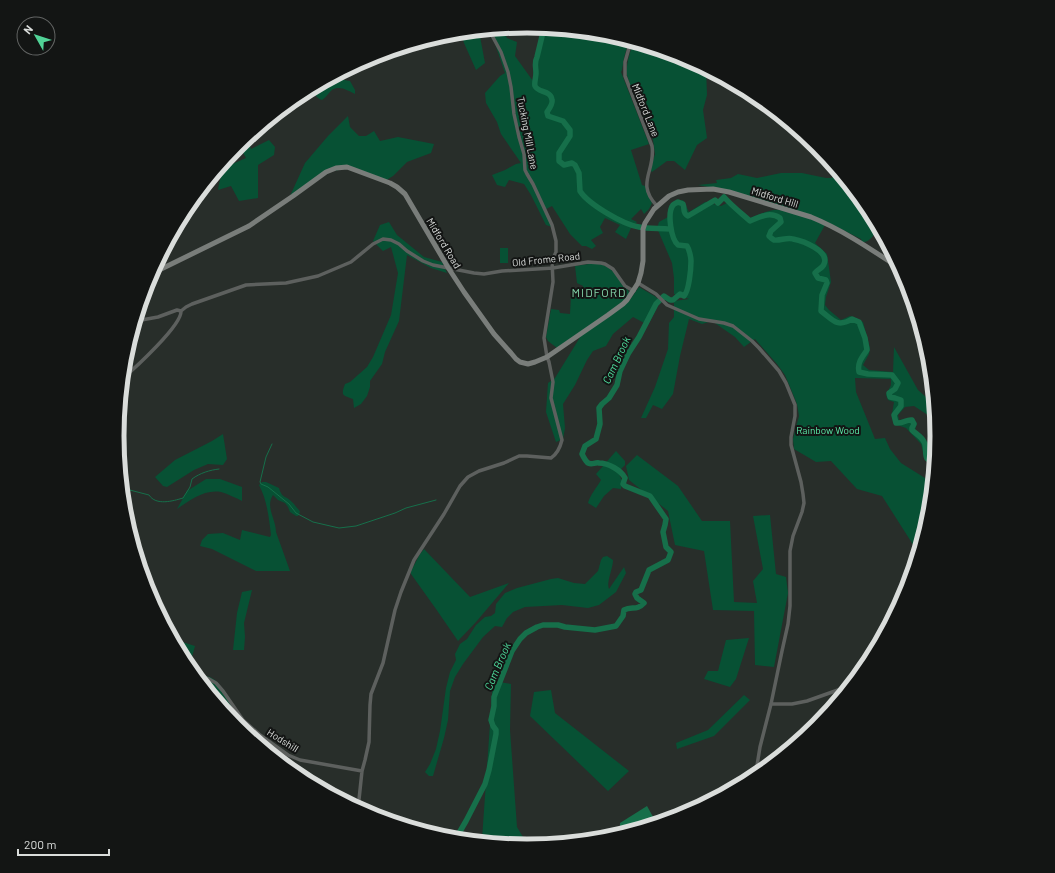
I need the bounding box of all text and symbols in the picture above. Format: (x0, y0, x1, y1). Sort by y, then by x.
north arrow (16, 16, 56, 56)
text: N (20, 22, 35, 36)
street label: Midford Lane (630, 82, 662, 138)
street label: Tucking Mill Lane (515, 96, 541, 170)
street label: Midford Hill (750, 184, 800, 210)
street label: Midford Road (424, 216, 464, 270)
street label: Old Frome Road (511, 249, 581, 269)
district label: MIDFORD (571, 285, 627, 299)
water label: Cam Brook (599, 334, 633, 386)
park label: Rainbow Wood (796, 424, 860, 436)
water label: Cam Brook (481, 640, 513, 692)
street label: Hodshill (265, 726, 301, 754)
scale bar (18, 831, 109, 857)
text: 200 m (24, 837, 56, 851)

